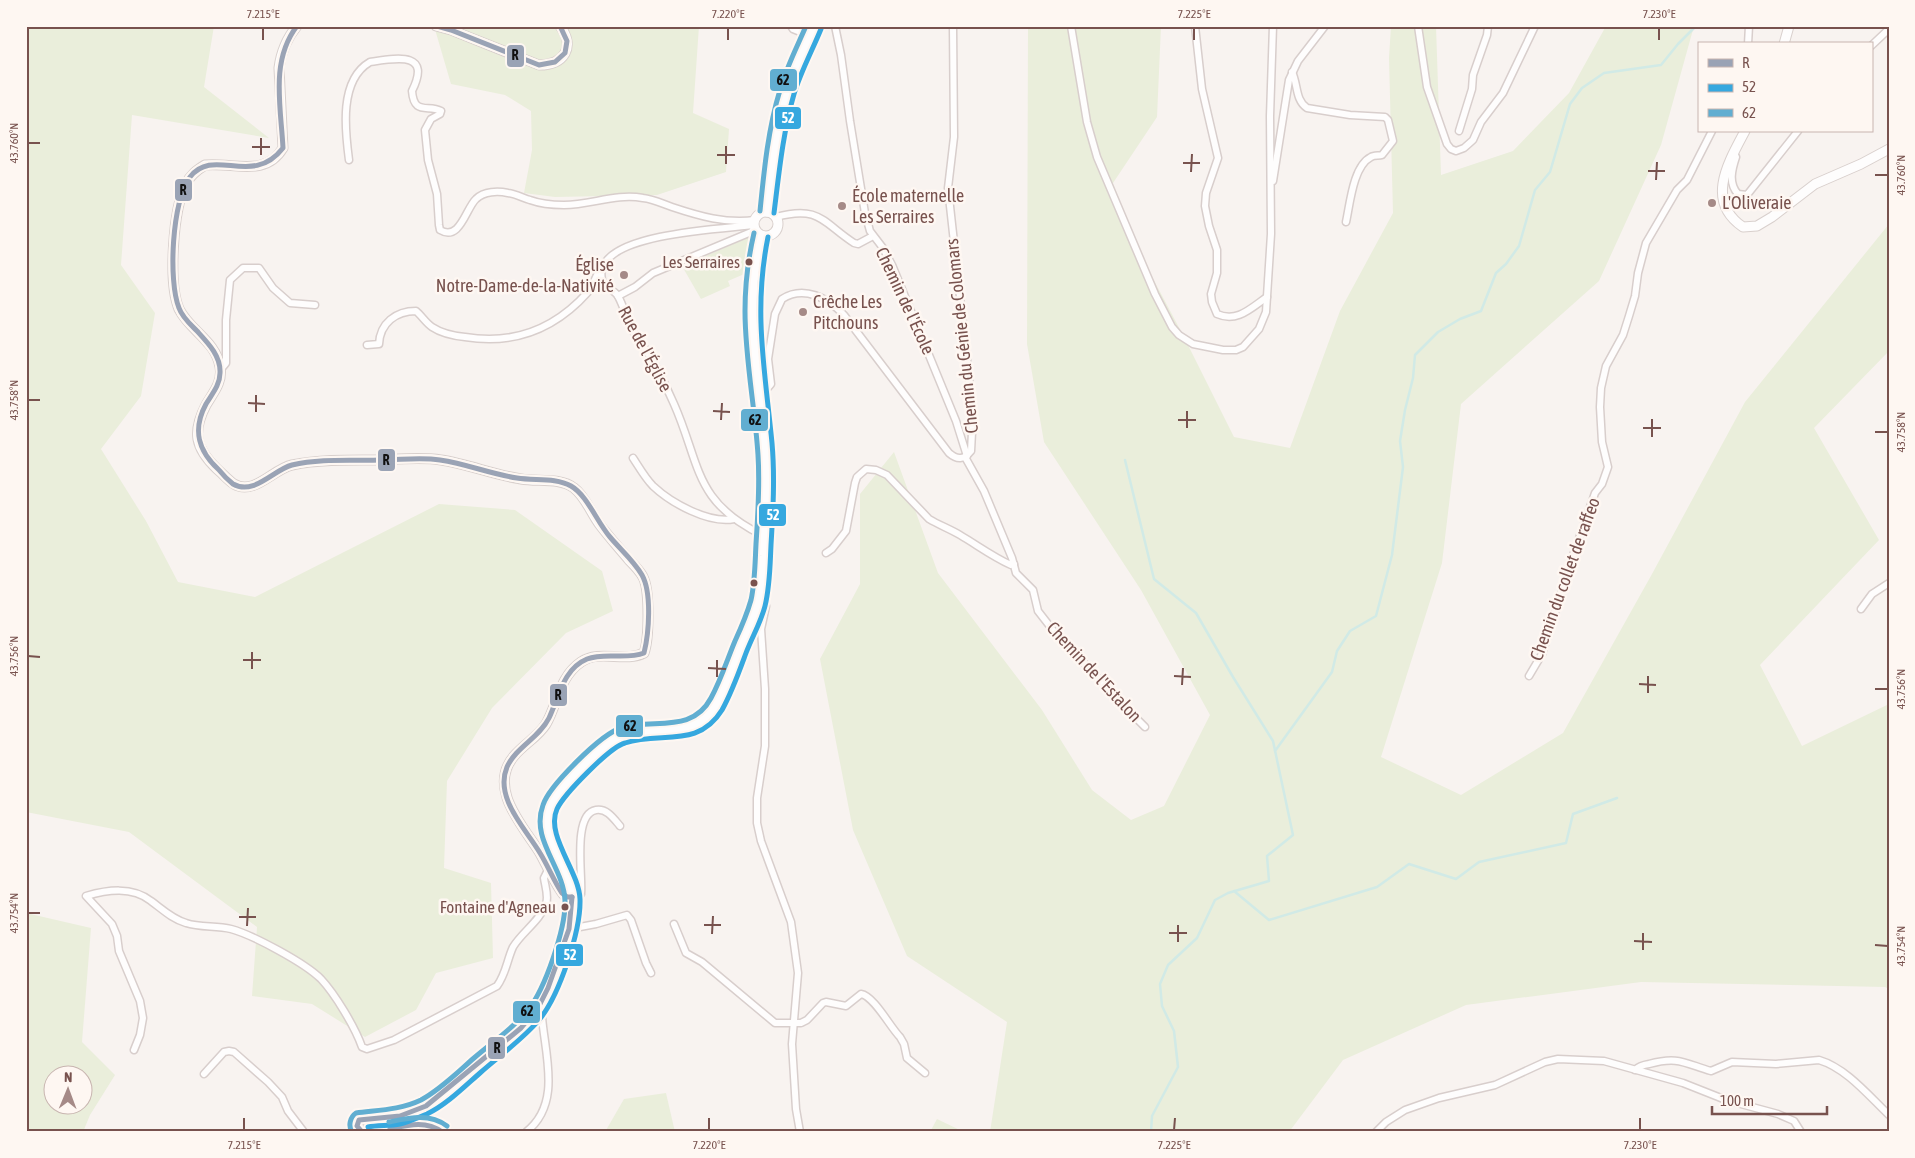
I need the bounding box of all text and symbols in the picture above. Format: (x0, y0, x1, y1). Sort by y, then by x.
text: 7.215°E (246, 7, 280, 21)
text: 7.220°E (711, 7, 745, 21)
text: 7.225°E (1177, 7, 1211, 21)
text: 7.230°E (1642, 7, 1676, 21)
legend (1698, 42, 1872, 132)
line badge: R (506, 44, 525, 68)
text: R (512, 47, 519, 63)
text: R (1742, 54, 1750, 71)
line badge: 62 (769, 68, 798, 92)
text: 62 (776, 72, 790, 88)
text: 52 (1742, 78, 1756, 95)
text: 62 (1742, 104, 1756, 121)
line badge: 52 (774, 106, 802, 130)
text: 52 (781, 110, 795, 126)
text: 43.760°N (7, 123, 21, 163)
text: 43.760°N (1894, 155, 1908, 195)
line badge: R (174, 178, 193, 202)
text: R (180, 182, 187, 198)
place label: École maternelle Les Serraires (852, 185, 964, 227)
place label: L'Oliveraie (1722, 192, 1791, 213)
marker: L'Oliveraie (1706, 197, 1718, 209)
marker: École maternelle Les Serraires (836, 200, 848, 212)
street label: Chemin du Génie de Colomars (941, 237, 982, 435)
street label: Chemin de l'École (871, 244, 939, 358)
place label: Les Serraires (662, 252, 740, 272)
place label: Église Notre-Dame-de-la-Nativité (436, 254, 614, 296)
marker: Les Serraires (744, 257, 754, 267)
marker: Église Notre-Dame-de-la-Nativité (618, 269, 630, 281)
place label: Crêche Les Pitchouns (813, 291, 882, 333)
street label: Rue de l'Église (614, 302, 677, 395)
marker: Crêche Les Pitchouns (797, 306, 809, 318)
text: 43.758°N (7, 380, 21, 420)
line badge: 62 (740, 408, 769, 432)
text: 62 (748, 412, 762, 428)
text: 43.758°N (1894, 412, 1908, 452)
line badge: R (377, 448, 396, 472)
text: R (383, 452, 390, 468)
street label: Chemin du collet de raffeo (1525, 494, 1604, 663)
line badge: 52 (758, 503, 787, 527)
text: 52 (766, 507, 780, 523)
unlabelled marker (749, 578, 759, 588)
street label: Chemin de l'Estalon (1043, 617, 1146, 726)
text: 43.756°N (7, 636, 21, 676)
text: 43.756°N (1894, 669, 1908, 709)
line badge: R (549, 683, 568, 707)
text: R (555, 687, 562, 703)
line badge: 62 (615, 714, 644, 738)
text: 62 (623, 718, 637, 734)
text: 43.754°N (7, 893, 21, 933)
place label: Fontaine d'Agneau (440, 897, 556, 917)
marker: Fontaine d'Agneau (560, 902, 570, 912)
text: 43.754°N (1894, 926, 1908, 966)
line badge: 52 (555, 943, 584, 967)
text: 52 (563, 947, 577, 963)
line badge: 62 (512, 1000, 541, 1024)
text: 62 (520, 1003, 534, 1019)
line badge: R (487, 1036, 506, 1060)
text: R (494, 1040, 501, 1056)
north arrow (42, 1066, 92, 1116)
text: N (64, 1069, 72, 1085)
scale bar (1712, 1083, 1828, 1115)
text: 100 m (1720, 1092, 1754, 1109)
text: 7.215°E (227, 1138, 261, 1152)
text: 7.220°E (692, 1138, 726, 1152)
text: 7.225°E (1157, 1138, 1191, 1152)
text: 7.230°E (1623, 1138, 1657, 1152)

